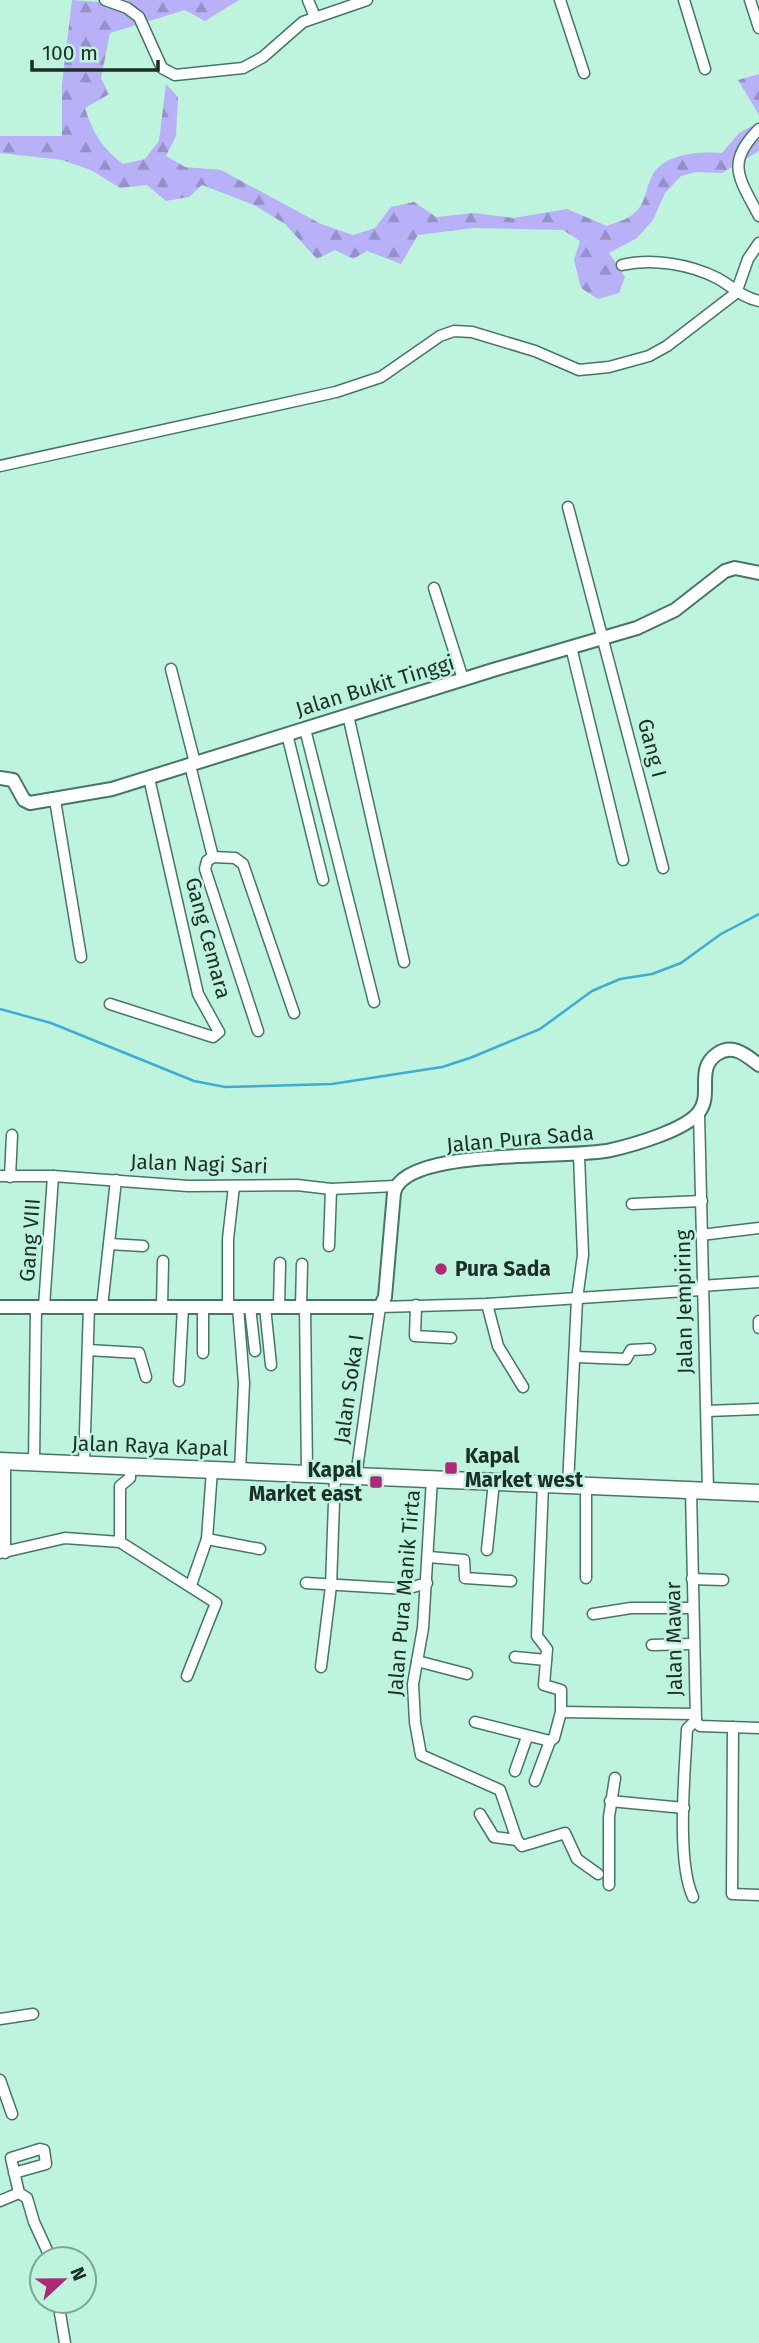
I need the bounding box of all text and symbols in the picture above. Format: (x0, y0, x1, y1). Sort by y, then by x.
scale bar (32, 28, 158, 72)
text: 100 m (42, 40, 98, 66)
street label: Jalan Bukit Tinggi (292, 650, 458, 722)
street label: Gang I (632, 716, 672, 780)
street label: Gang Cemara (179, 875, 237, 1001)
street label: Jalan Pura Sada (445, 1120, 595, 1158)
street label: Jalan Nagi Sari (130, 1149, 268, 1179)
street label: Gang VIII (14, 1197, 46, 1283)
street label: Jalan Jempiring (670, 1229, 698, 1374)
place label: Pura Sada (455, 1256, 551, 1282)
marker: Pura Sada (433, 1261, 449, 1277)
street label: Jalan Soka I (328, 1333, 370, 1445)
street label: Jalan Raya Kapal (71, 1430, 229, 1462)
place label: Kapal Market west (465, 1443, 584, 1493)
place label: Kapal Market east (249, 1457, 363, 1507)
marker: Kapal Market west (443, 1460, 459, 1476)
marker: Kapal Market east (368, 1474, 384, 1490)
street label: Jalan Pura Manik Tirta (382, 1489, 426, 1697)
street label: Jalan Mawar (660, 1581, 688, 1697)
north arrow (28, 2245, 98, 2315)
text: N (65, 2264, 91, 2284)

